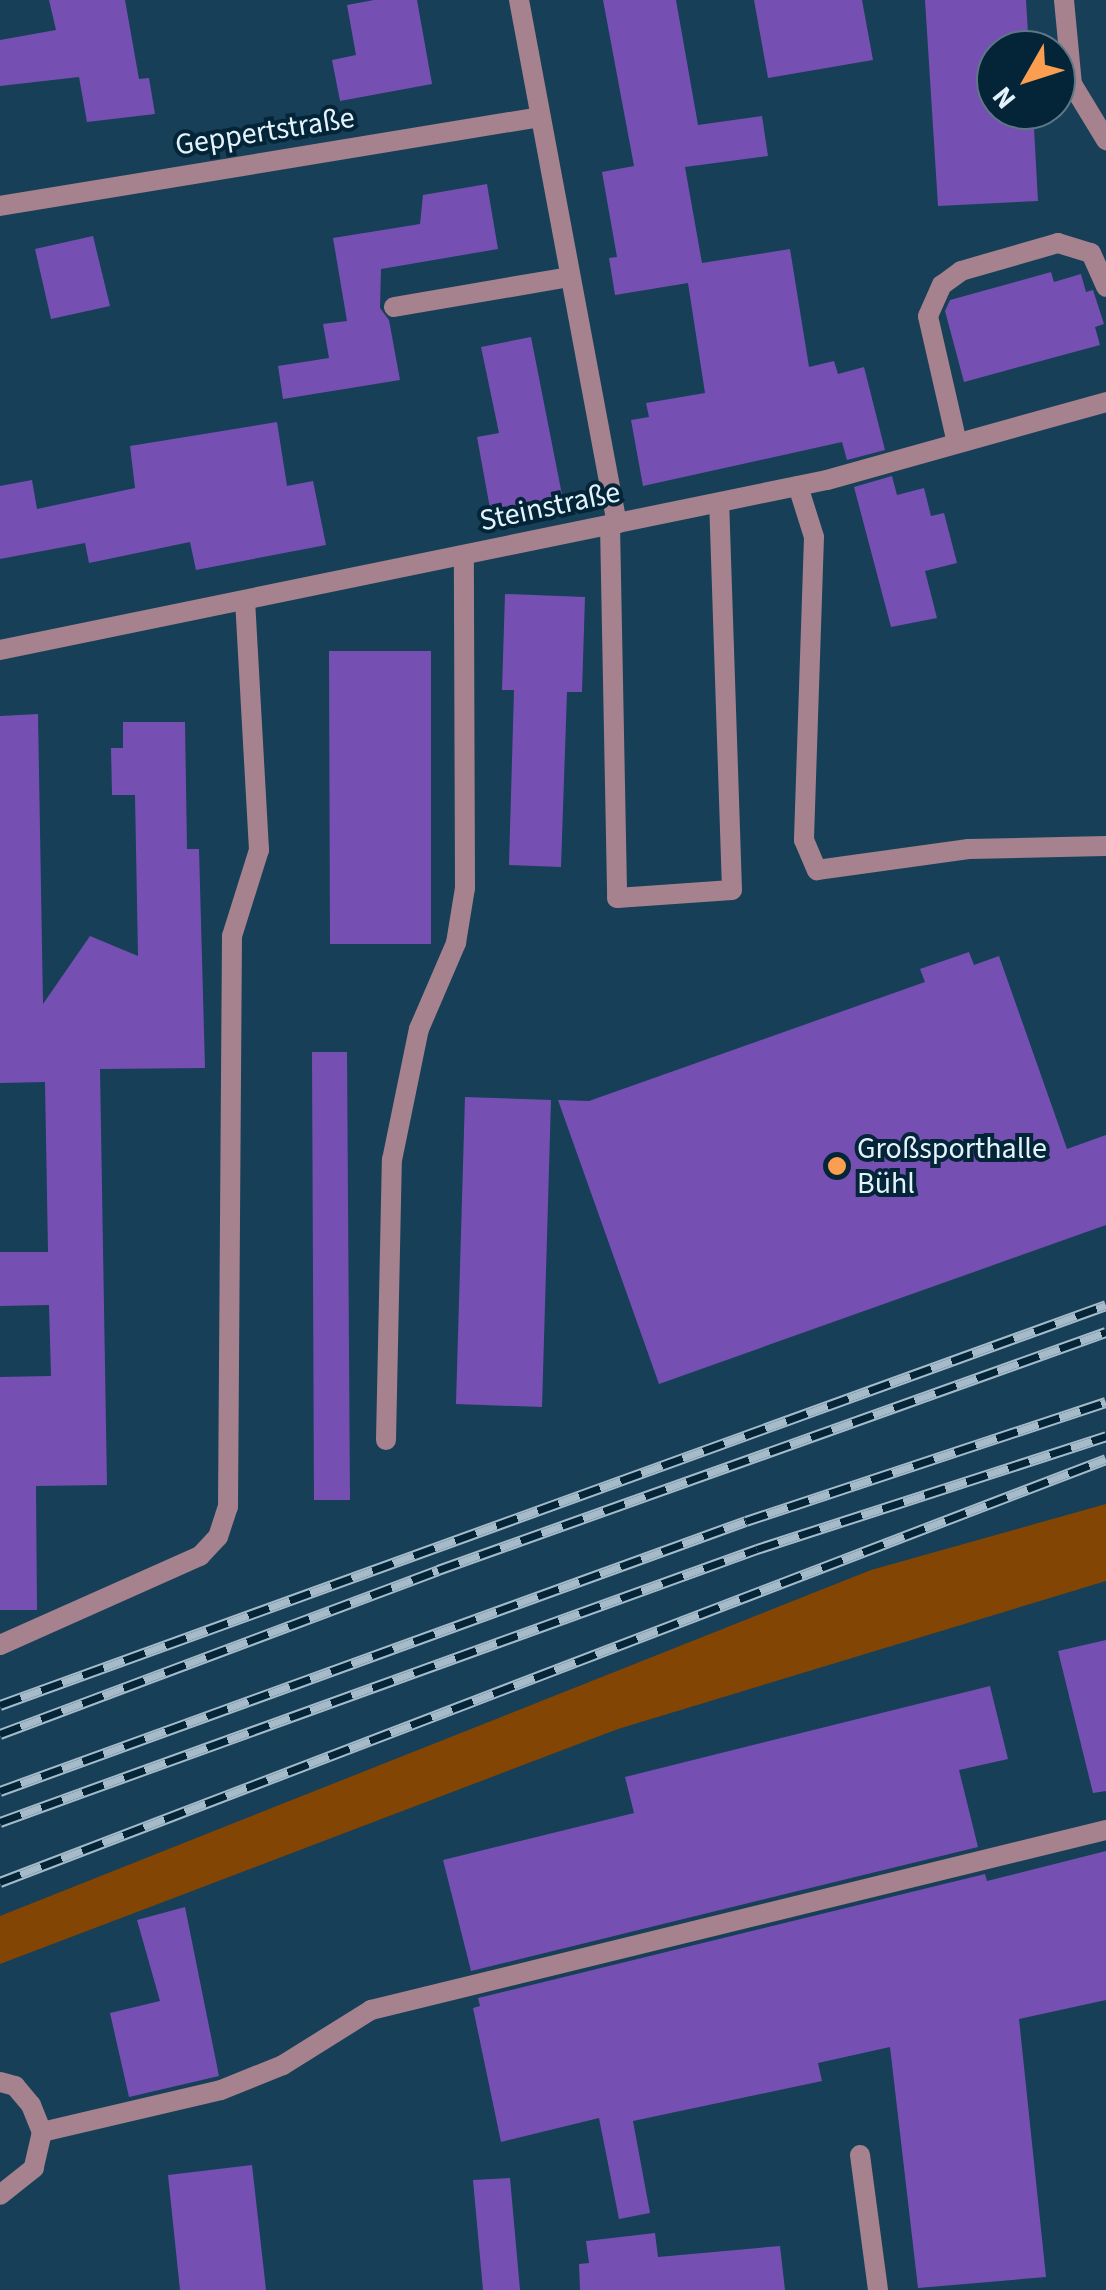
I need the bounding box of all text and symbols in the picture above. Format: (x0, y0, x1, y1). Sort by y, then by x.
north arrow (976, 30, 1076, 130)
text: N (983, 78, 1026, 117)
street label: Geppertstraße (173, 100, 357, 164)
street label: Steinstraße (476, 475, 624, 539)
place label: Großsporthalle Bühl (857, 1131, 1047, 1202)
marker: Großsporthalle Bühl (826, 1155, 848, 1177)

